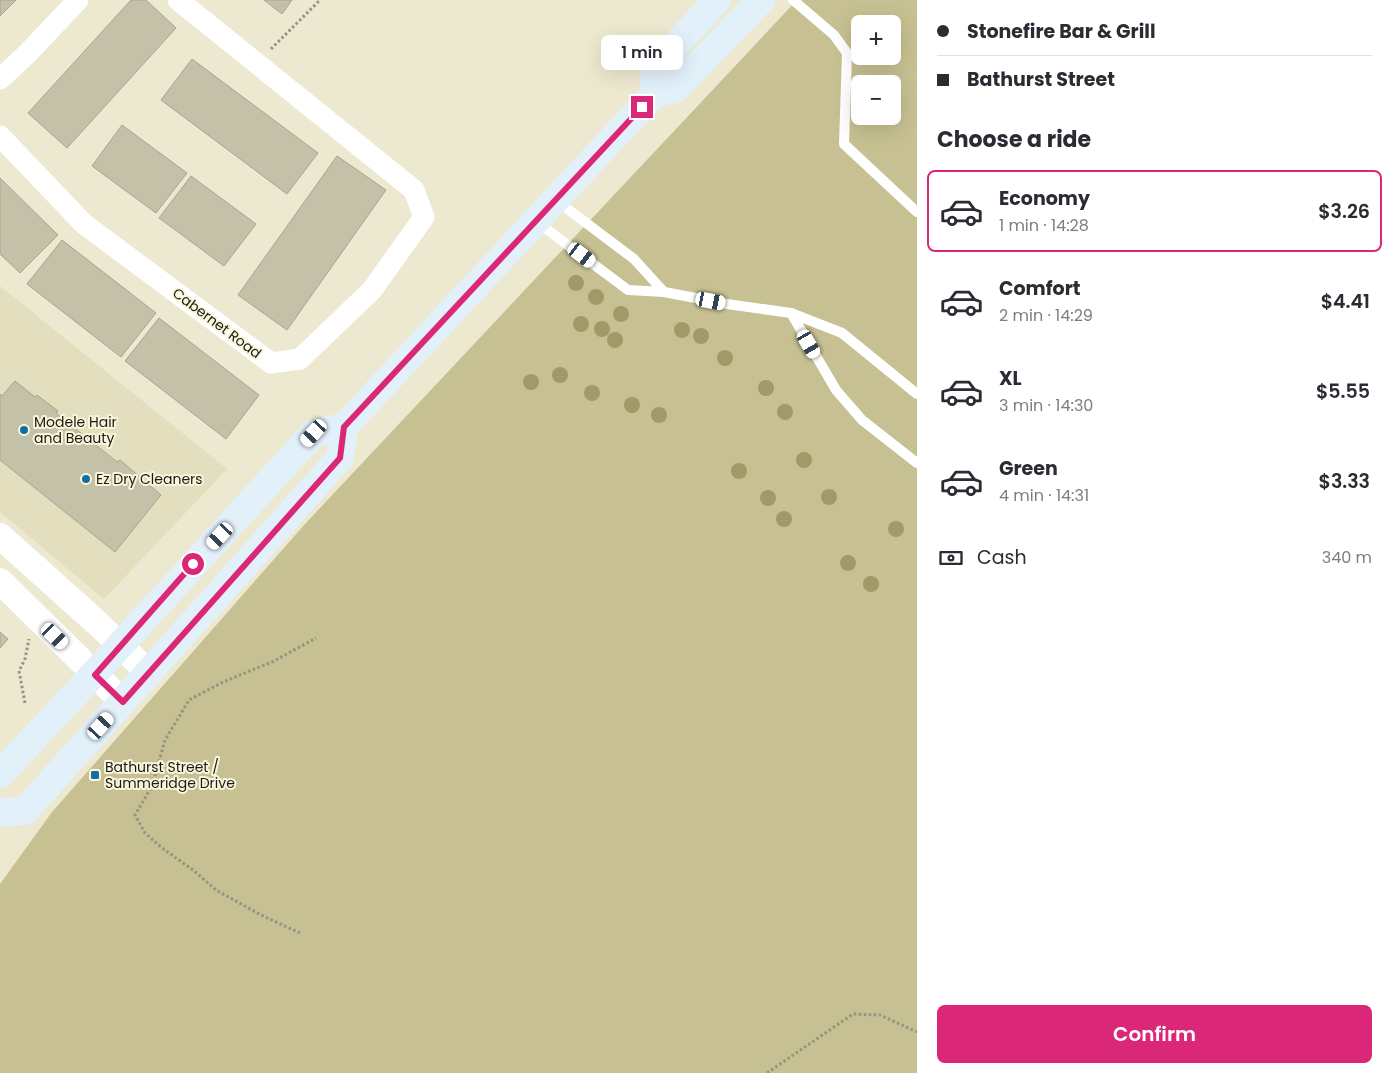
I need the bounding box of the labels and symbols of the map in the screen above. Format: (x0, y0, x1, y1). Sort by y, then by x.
callout: 1 min (601, 34, 683, 70)
route end (631, 96, 653, 118)
car (565, 240, 598, 270)
street label: Cabernet Road (168, 283, 266, 363)
car (694, 291, 727, 311)
car (795, 327, 822, 361)
place label: Modele Hair and Beauty (34, 412, 117, 448)
car (298, 417, 329, 449)
marker: Modele Hair and Beauty (18, 424, 30, 436)
place label: Ez Dry Cleaners (96, 469, 203, 489)
marker: Ez Dry Cleaners (80, 473, 92, 485)
car (204, 520, 235, 552)
route start (182, 553, 204, 575)
car (38, 620, 71, 652)
car (85, 710, 116, 742)
place label: Bathurst Street / Summeridge Drive (105, 757, 235, 793)
marker: Bathurst Street / Summeridge Drive (89, 769, 101, 781)

